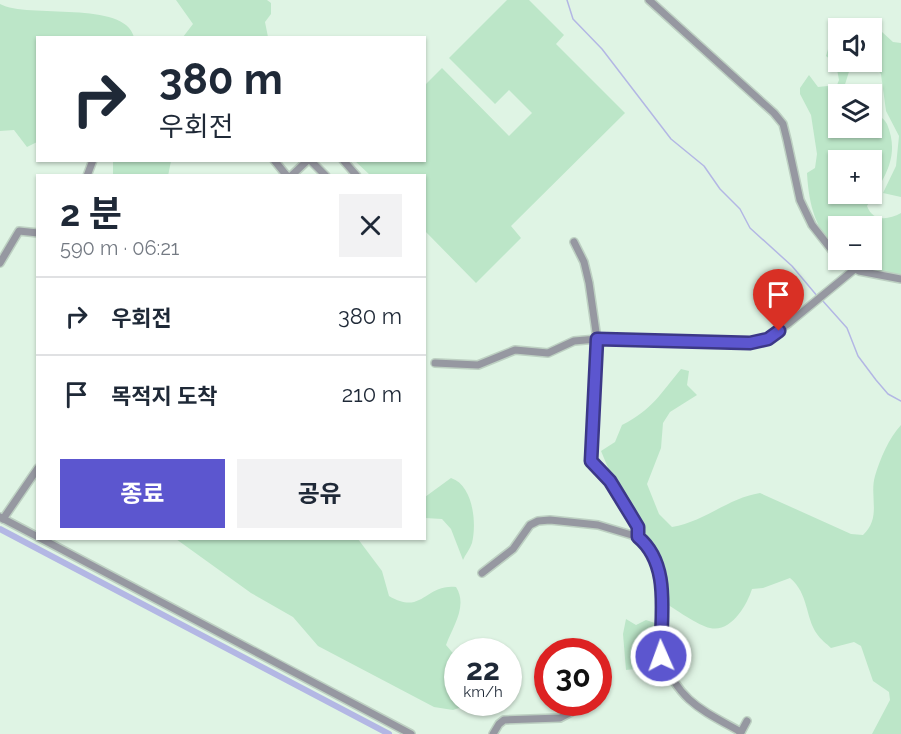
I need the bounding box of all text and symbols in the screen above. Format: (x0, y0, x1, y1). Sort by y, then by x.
map controls (828, 18, 882, 270)
button: sound (828, 18, 882, 72)
text: 380 m (159, 55, 283, 104)
icon: right (60, 60, 138, 138)
button: layers (828, 84, 882, 138)
text: 우회전 (159, 111, 234, 142)
button: + (828, 150, 882, 204)
text: 2 분 (60, 192, 122, 234)
button: close (339, 194, 402, 257)
button: − (828, 216, 882, 270)
text: 590 m · 06:21 (60, 236, 179, 260)
pin (753, 269, 804, 331)
icon: arrive (762, 278, 795, 311)
icon: right (60, 300, 93, 333)
text: 380 m (338, 303, 402, 329)
text: 우회전 (111, 305, 172, 331)
icon: arrive (60, 378, 93, 411)
text: 210 m (342, 381, 402, 407)
text: 목적지 도착 (111, 383, 217, 409)
button: 종료 (60, 459, 225, 528)
button: 공유 (237, 459, 402, 528)
position arrow (629, 624, 693, 688)
speed limit sign: 30 (534, 638, 612, 716)
text: 22 (466, 652, 500, 687)
text: km/h (463, 683, 503, 701)

